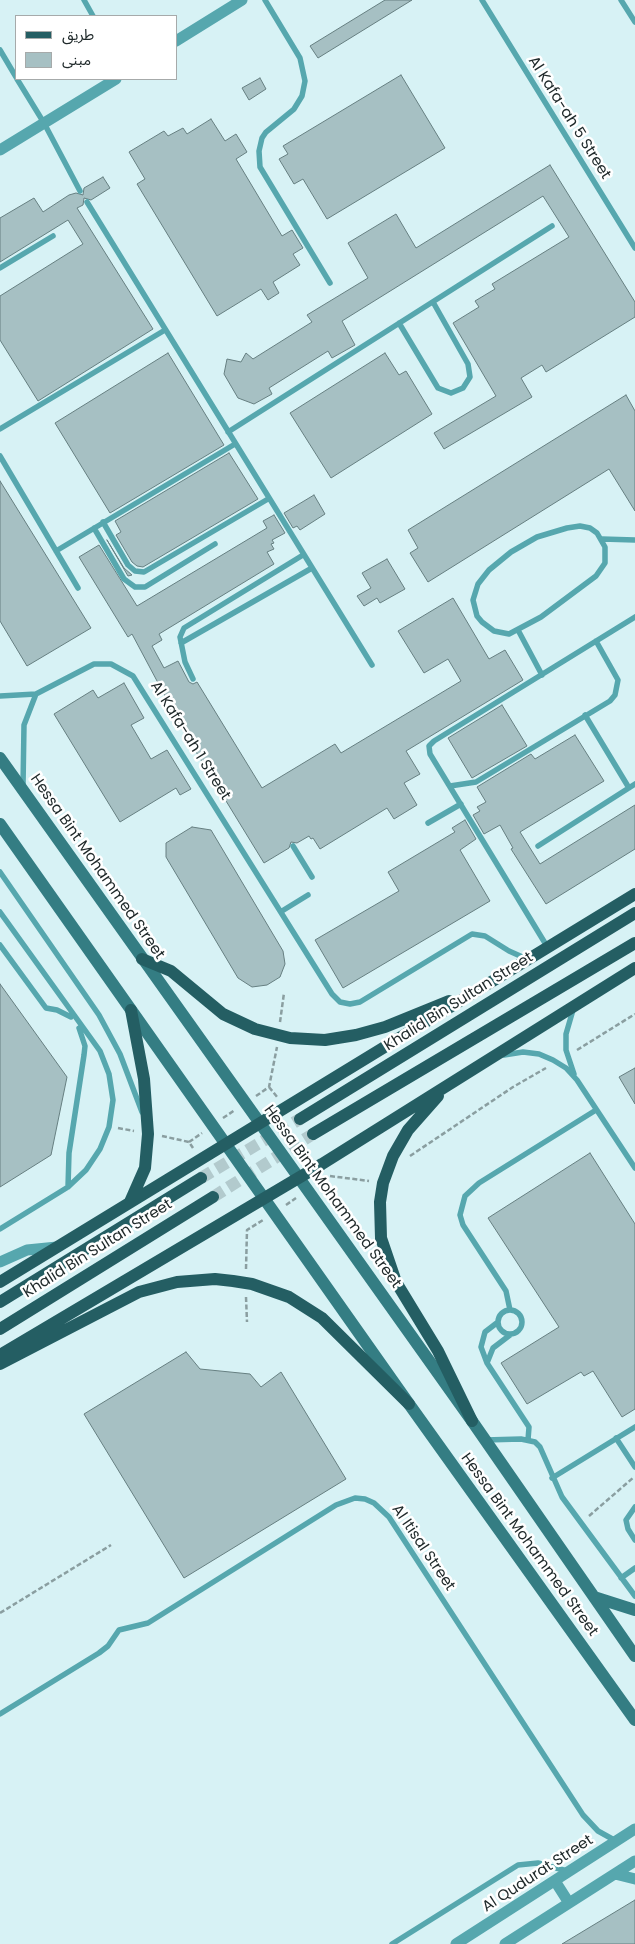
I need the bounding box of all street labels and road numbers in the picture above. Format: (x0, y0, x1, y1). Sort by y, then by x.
street label: Al Kafa-ah 5 Street (524, 53, 614, 183)
street label: Al Kafa-ah 1 Street (146, 678, 234, 804)
street label: Hessa Bint Mohammed Street (26, 771, 168, 963)
street label: Khalid Bin Sultan Street (381, 949, 537, 1055)
street label: Hessa Bint Mohammed Street (259, 1102, 405, 1292)
street label: Khalid Bin Sultan Street (20, 1196, 176, 1302)
street label: Hessa Bint Mohammed Street (456, 1450, 602, 1640)
street label: Al Itisal Street (388, 1501, 458, 1595)
street label: Al Qudurat Street (479, 1832, 597, 1916)

